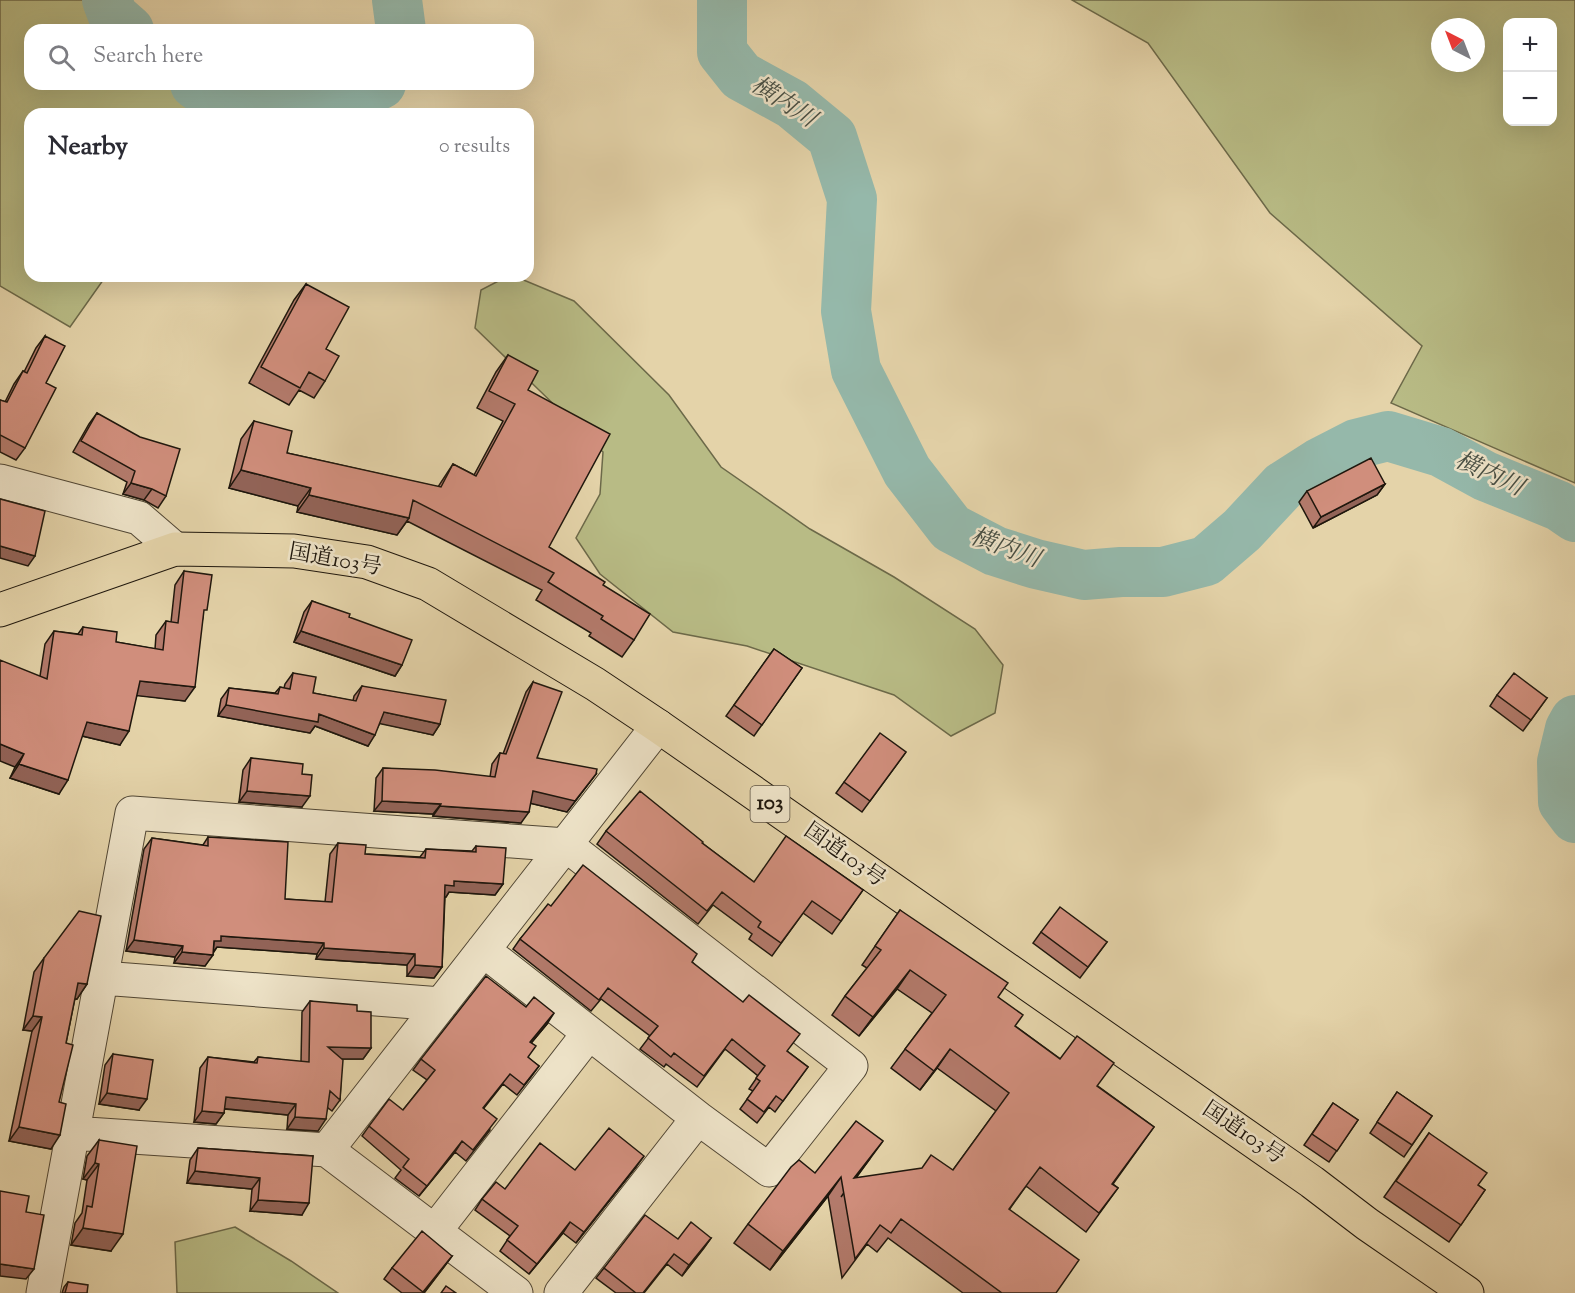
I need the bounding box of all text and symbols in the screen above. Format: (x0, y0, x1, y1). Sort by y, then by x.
north arrow (1431, 18, 1485, 72)
map controls (1503, 18, 1557, 126)
button: + (1503, 18, 1557, 72)
search box (24, 24, 534, 90)
icon: search (45, 41, 78, 74)
text: Search here (93, 41, 203, 73)
water label: 横内川 (744, 69, 825, 138)
button: − (1503, 72, 1557, 126)
text: Nearby (48, 129, 128, 166)
text: 0 results (439, 133, 510, 162)
water label: 横内川 (1449, 444, 1532, 507)
water label: 横内川 (965, 521, 1047, 578)
street label: 国道103号 (286, 537, 384, 585)
road number: 103 (750, 786, 790, 822)
street label: 国道103号 (796, 816, 892, 896)
street label: 国道103号 (1195, 1095, 1291, 1173)

